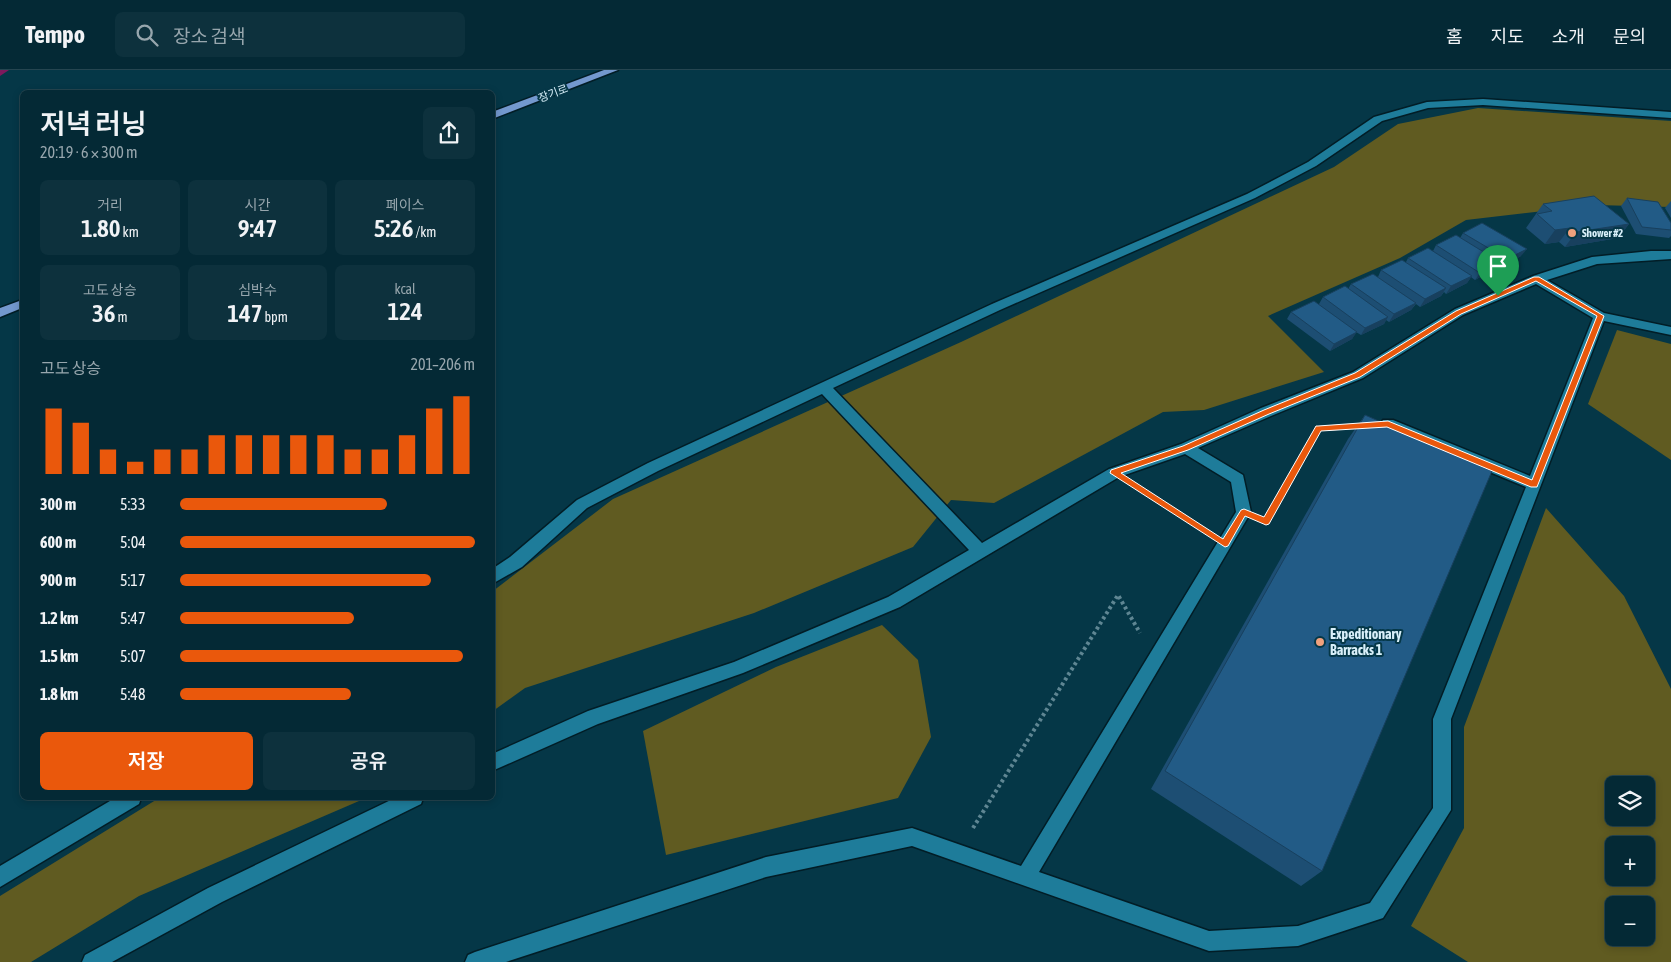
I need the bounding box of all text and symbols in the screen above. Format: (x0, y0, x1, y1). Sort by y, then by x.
search box (115, 12, 465, 57)
text: Tempo (25, 21, 85, 48)
icon: search (133, 21, 161, 49)
text: 장소 검색 (173, 25, 245, 47)
text: 홈 (1446, 26, 1463, 47)
text: 지도 (1491, 26, 1524, 47)
text: 소개 (1552, 26, 1585, 47)
text: 문의 (1613, 26, 1646, 47)
street label: 장기로 (537, 82, 569, 104)
button: share (423, 107, 475, 159)
text: 저녁 러닝 (40, 108, 147, 140)
text: 20:19 · 6 × 300 m (40, 143, 138, 161)
text: 거리 (97, 197, 123, 213)
text: 시간 (245, 197, 270, 213)
text: 페이스 (386, 197, 424, 213)
text: 1.80 (81, 214, 121, 242)
text: 9:47 (238, 214, 277, 242)
text: 5:26 (374, 214, 414, 242)
text: km (121, 224, 139, 240)
text: /km (414, 224, 436, 240)
marker: Shower #2 (1566, 227, 1578, 239)
place label: Shower #2 (1582, 227, 1623, 239)
pin (1477, 245, 1519, 296)
icon: arrive (1484, 252, 1512, 280)
text: kcal (395, 281, 416, 297)
text: 고도 상승 (83, 282, 137, 298)
text: 심박수 (238, 282, 277, 298)
text: 124 (388, 297, 423, 325)
text: 36 (92, 299, 116, 327)
text: 147 (227, 299, 262, 327)
text: m (116, 309, 128, 325)
text: bpm (262, 309, 288, 325)
text: 201–206 m (411, 355, 475, 373)
text: 고도 상승 (40, 359, 101, 377)
text: 300 m (40, 495, 76, 513)
text: 5:33 (120, 495, 145, 513)
text: 600 m (40, 533, 76, 551)
text: 5:04 (120, 533, 146, 551)
text: 900 m (40, 571, 76, 589)
text: 5:17 (120, 571, 145, 589)
text: 1.2 km (40, 609, 79, 627)
text: 5:47 (120, 609, 145, 627)
place label: Expeditionary Barracks 1 (1330, 626, 1402, 658)
marker: Expeditionary Barracks 1 (1314, 636, 1326, 648)
text: 1.5 km (40, 647, 79, 665)
text: 5:07 (120, 647, 146, 665)
text: 1.8 km (40, 685, 79, 703)
text: 5:48 (120, 685, 145, 703)
button: 저장 (40, 732, 253, 790)
button: 공유 (263, 732, 475, 790)
map controls (1605, 776, 1655, 946)
button: layers (1605, 776, 1655, 826)
button: + (1605, 836, 1655, 886)
button: − (1605, 896, 1655, 946)

